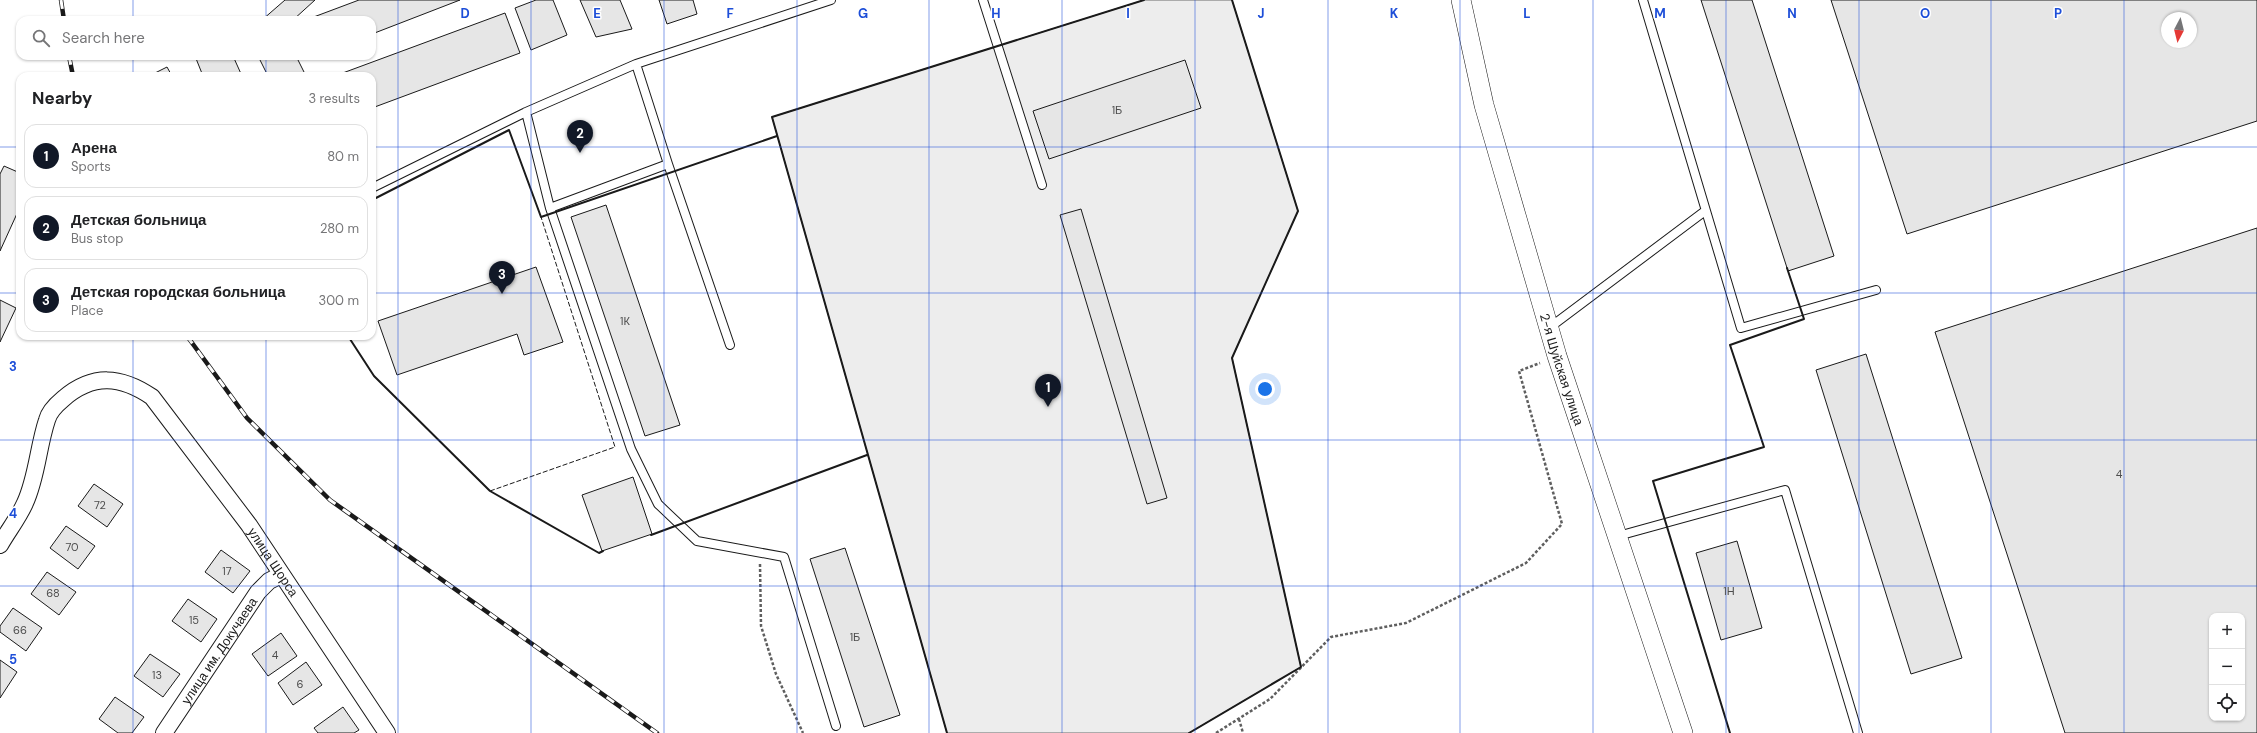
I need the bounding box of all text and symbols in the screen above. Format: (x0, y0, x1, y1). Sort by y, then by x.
text: D (460, 5, 470, 22)
text: E (593, 5, 601, 22)
text: F (726, 5, 734, 22)
text: G (858, 5, 868, 22)
text: H (991, 5, 1001, 22)
text: I (1126, 5, 1130, 22)
text: J (1257, 5, 1265, 22)
text: K (1390, 5, 1399, 22)
text: L (1523, 5, 1531, 22)
text: M (1654, 5, 1666, 22)
text: N (1787, 5, 1797, 22)
text: O (1920, 5, 1930, 22)
text: P (2054, 5, 2062, 22)
north arrow (2161, 12, 2197, 48)
search box (16, 16, 376, 60)
icon: search (30, 27, 52, 49)
text: Search here (62, 28, 145, 48)
text: Nearby (32, 87, 92, 109)
text: 3 results (308, 90, 360, 107)
house number: 1Б (1112, 103, 1122, 117)
pin: 2 (567, 120, 593, 153)
text: Арена (71, 138, 117, 158)
text: 1 (44, 148, 48, 165)
text: 80 m (327, 148, 359, 165)
text: Sports (71, 158, 111, 175)
text: Детская больница (71, 210, 206, 230)
text: 2 (42, 220, 50, 237)
text: 280 m (320, 220, 359, 237)
text: Bus stop (71, 230, 123, 247)
pin: 3 (489, 261, 515, 294)
text: Детская городская больница (71, 282, 286, 302)
text: 3 (42, 292, 50, 309)
text: 300 m (318, 292, 359, 309)
text: Place (71, 302, 103, 319)
street label: 2-я Шуйская улица (1536, 311, 1588, 428)
house number: 1К (620, 314, 631, 328)
text: 3 (9, 358, 17, 375)
pin: 1 (1035, 374, 1061, 407)
your location (1255, 379, 1275, 399)
house number: 4 (2116, 467, 2123, 481)
house number: 72 (94, 498, 106, 512)
text: 4 (9, 505, 17, 522)
street label: улица Щорса (244, 524, 303, 600)
house number: 70 (65, 540, 79, 554)
house number: 17 (222, 564, 232, 578)
house number: 1Н (1723, 584, 1735, 598)
house number: 68 (46, 586, 60, 600)
street label: улица им. Докучаева (177, 593, 261, 707)
house number: 15 (189, 613, 199, 627)
map controls (2209, 613, 2245, 721)
button: + (2209, 613, 2245, 649)
house number: 66 (13, 623, 27, 637)
house number: 1Б (850, 630, 860, 644)
house number: 4 (272, 648, 279, 662)
button: − (2209, 649, 2245, 685)
text: 5 (9, 651, 17, 668)
house number: 13 (152, 668, 162, 682)
house number: 6 (297, 677, 304, 691)
button: locate (2209, 685, 2245, 721)

